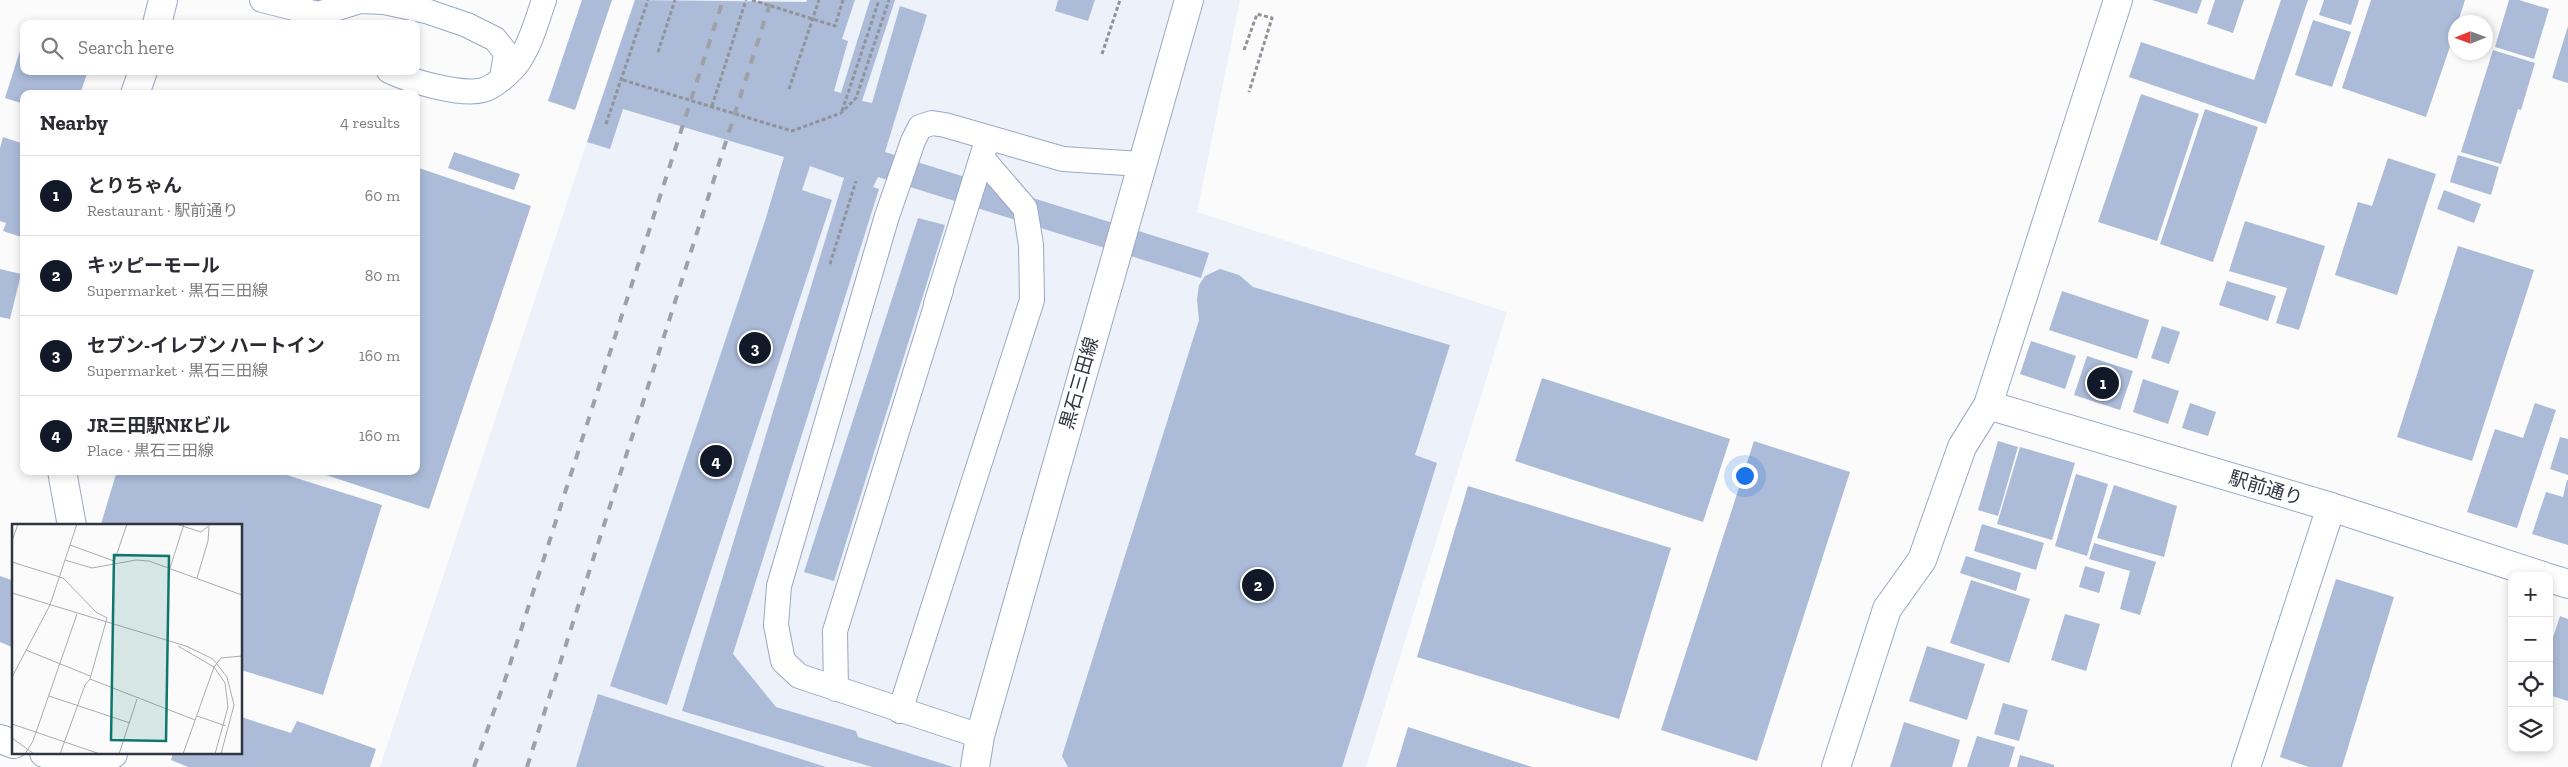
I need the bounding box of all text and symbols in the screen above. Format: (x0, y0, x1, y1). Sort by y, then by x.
north arrow (2448, 15, 2493, 60)
search box (20, 20, 420, 75)
icon: search (38, 34, 66, 62)
text: Search here (78, 36, 174, 59)
text: Nearby (40, 110, 108, 135)
text: 4 results (340, 113, 400, 132)
text: とりちゃん (87, 174, 182, 197)
text: 1 (53, 186, 59, 205)
text: 60 m (365, 186, 400, 205)
text: Restaurant · 駅前通り (87, 201, 238, 220)
text: キッピーモール (87, 254, 220, 277)
text: 2 (52, 266, 60, 285)
text: 80 m (365, 266, 400, 285)
text: Supermarket · 黒石三田線 (87, 281, 268, 300)
pin: 3 (739, 329, 771, 367)
text: セブン-イレブン ハートイン (87, 334, 325, 357)
street label: 黒石三田線 (1055, 334, 1103, 432)
text: 3 (52, 346, 60, 365)
text: 160 m (359, 346, 400, 365)
text: Supermarket · 黒石三田線 (87, 361, 268, 380)
pin: 1 (2087, 364, 2119, 402)
text: JR三田駅NKビル (87, 414, 231, 437)
text: 4 (51, 426, 61, 445)
text: 160 m (359, 426, 400, 445)
text: Place · 黒石三田線 (87, 441, 214, 460)
pin: 4 (700, 442, 732, 480)
your location (1732, 463, 1758, 489)
street label: 駅前通り (2226, 466, 2306, 510)
inset map (12, 524, 242, 754)
pin: 2 (1242, 566, 1274, 604)
map controls (2508, 572, 2553, 752)
button: + (2508, 572, 2553, 617)
button: − (2508, 617, 2553, 662)
button: locate (2508, 662, 2553, 707)
button: layers (2508, 707, 2553, 752)

